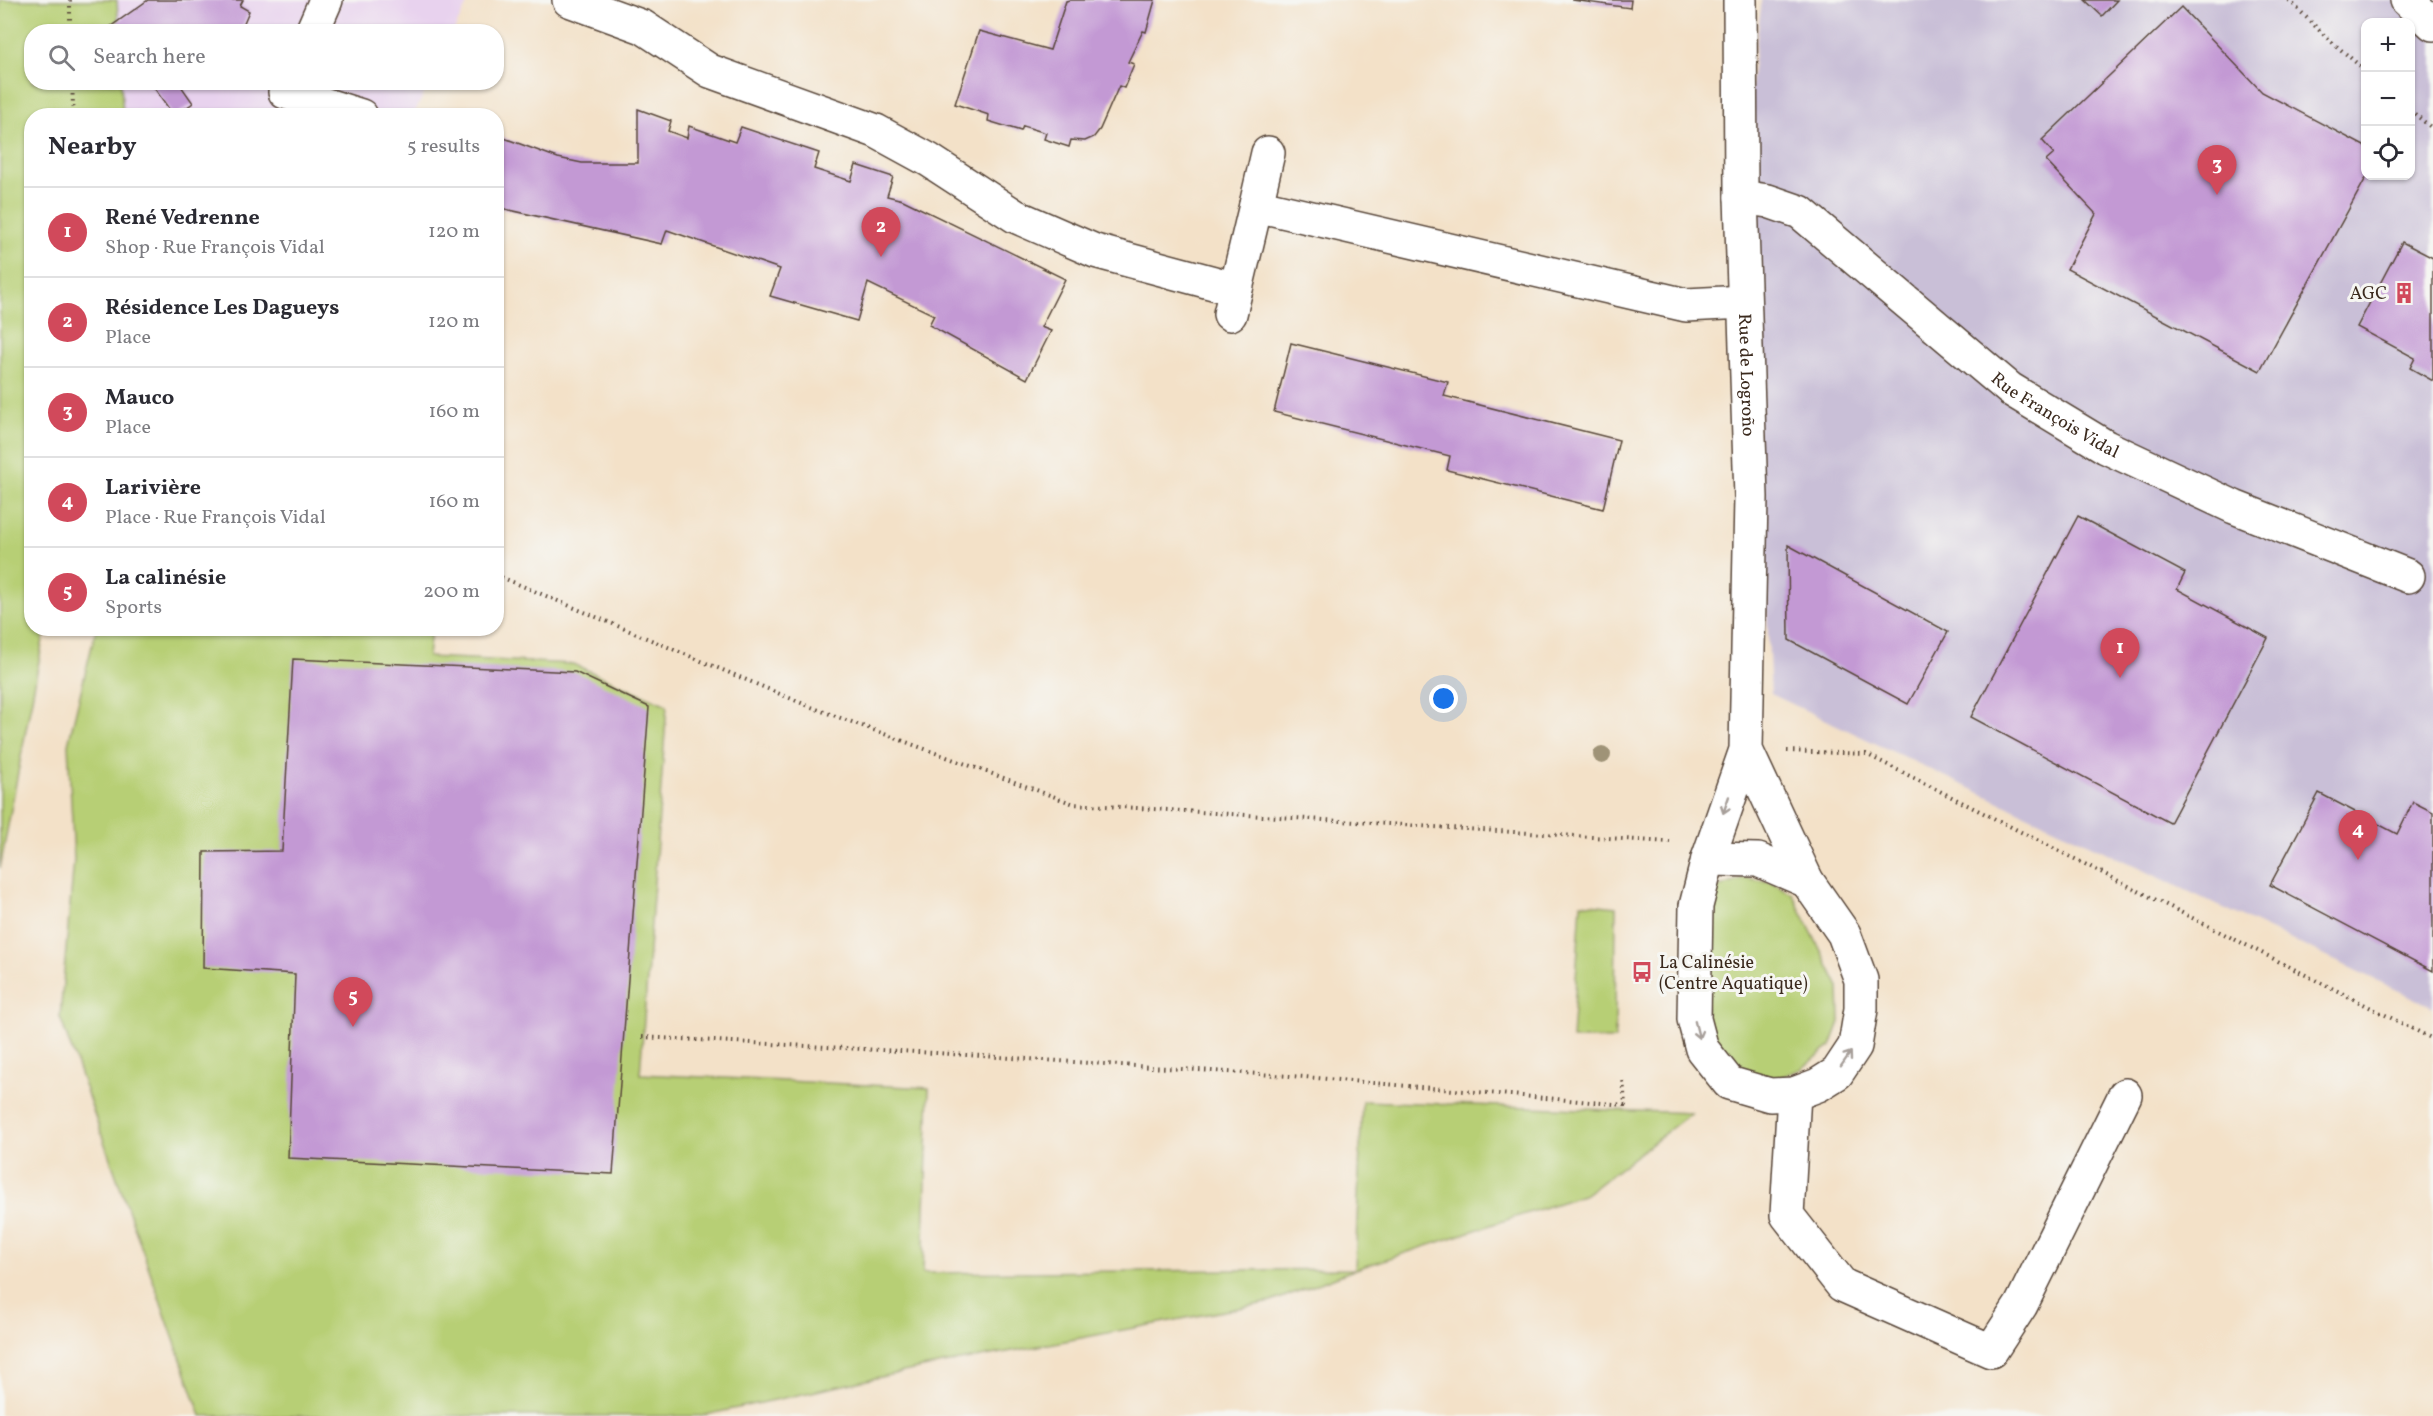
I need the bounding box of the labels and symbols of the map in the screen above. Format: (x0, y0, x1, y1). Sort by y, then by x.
pin: 3 (2198, 146, 2236, 195)
pin: 2 (862, 208, 900, 257)
building icon: AGC (2392, 281, 2416, 305)
place label: AGC (2350, 282, 2387, 307)
street label: Rue de Logroño (1731, 313, 1760, 437)
street label: Rue François Vidal (1985, 367, 2123, 465)
pin: 1 (2100, 628, 2140, 678)
your location (1429, 684, 1458, 713)
one-way arrow (1720, 795, 1731, 814)
pin: 4 (2338, 810, 2378, 860)
place label: La Calinésie (Centre Aquatique) (1659, 951, 1808, 997)
bus stop icon: La Calinésie (Centre Aquatique) (1630, 960, 1654, 984)
pin: 5 (334, 978, 372, 1027)
one-way arrow (1691, 1020, 1703, 1039)
one-way arrow (1840, 1052, 1852, 1068)

